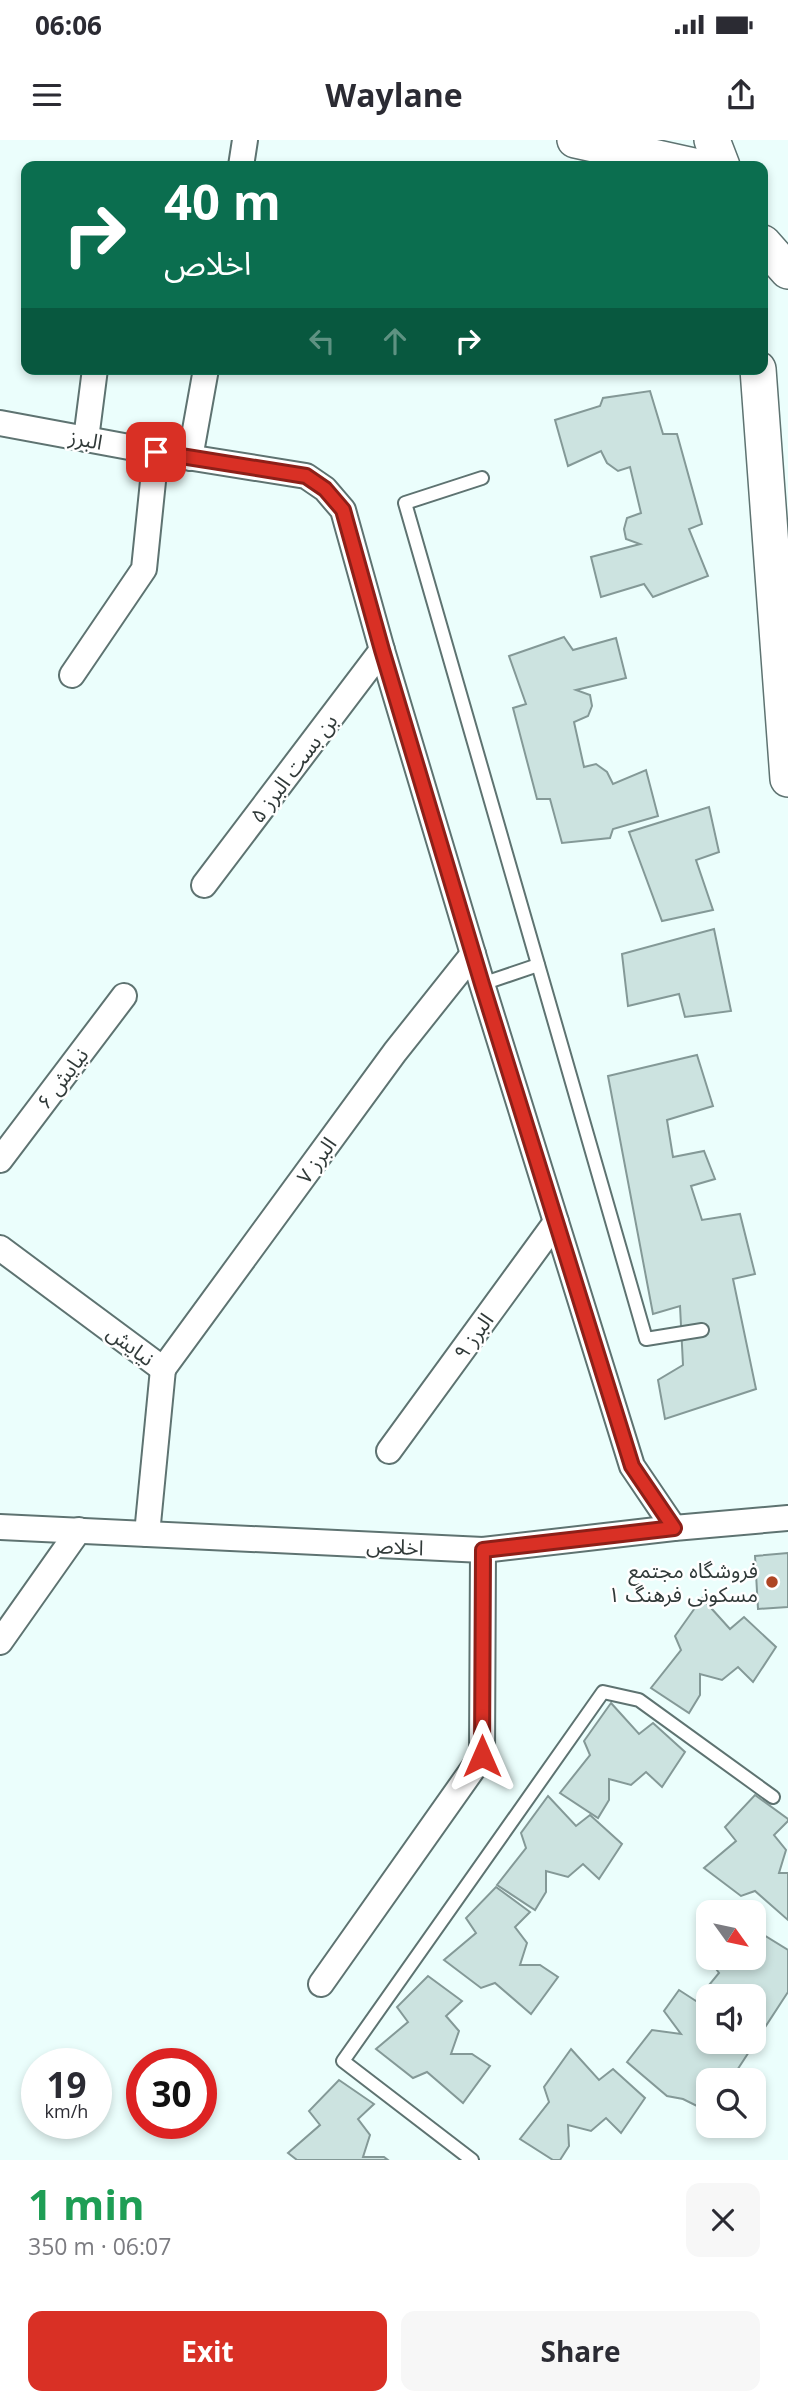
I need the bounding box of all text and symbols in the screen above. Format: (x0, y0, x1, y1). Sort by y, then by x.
text: 06:06 (35, 7, 102, 43)
text: Waylane (325, 73, 463, 116)
icon: menu (28, 76, 66, 114)
icon: share (722, 76, 760, 114)
text: 40 m (164, 168, 281, 234)
icon: right (49, 189, 140, 280)
text: اخلاص (164, 241, 251, 284)
icon: left (303, 322, 341, 360)
icon: ahead (376, 322, 414, 360)
icon: right (449, 322, 487, 360)
street label: البرز (66, 422, 105, 456)
pin (126, 422, 186, 482)
icon: arrive (137, 433, 175, 471)
street label: بن بست البرز ۵ (243, 708, 343, 828)
street label: نیایش ۶ (30, 1042, 94, 1114)
street label: البرز ۷ (290, 1131, 342, 1189)
street label: البرز ۹ (447, 1307, 499, 1365)
street label: نیایش (102, 1318, 160, 1372)
street label: اخلاص (366, 1531, 424, 1561)
place label: فروشگاه مجتمع مسکونی فرهنگ ۱ (608, 1556, 758, 1608)
marker: فروشگاه مجتمع مسکونی فرهنگ ۱ (764, 1574, 780, 1590)
position arrow (445, 1719, 519, 1793)
north arrow (696, 1900, 766, 1970)
map controls (696, 1900, 766, 2138)
button: sound (696, 1984, 766, 2054)
speed limit sign: 30 (126, 2048, 217, 2139)
text: 19 (46, 2061, 87, 2108)
button: search (696, 2068, 766, 2138)
text: km/h (45, 2099, 88, 2123)
text: 1 min (28, 2175, 145, 2232)
button: close (686, 2183, 760, 2257)
text: 350 m · 06:07 (28, 2230, 171, 2262)
button: Exit (28, 2311, 387, 2391)
button: Share (401, 2311, 760, 2391)

